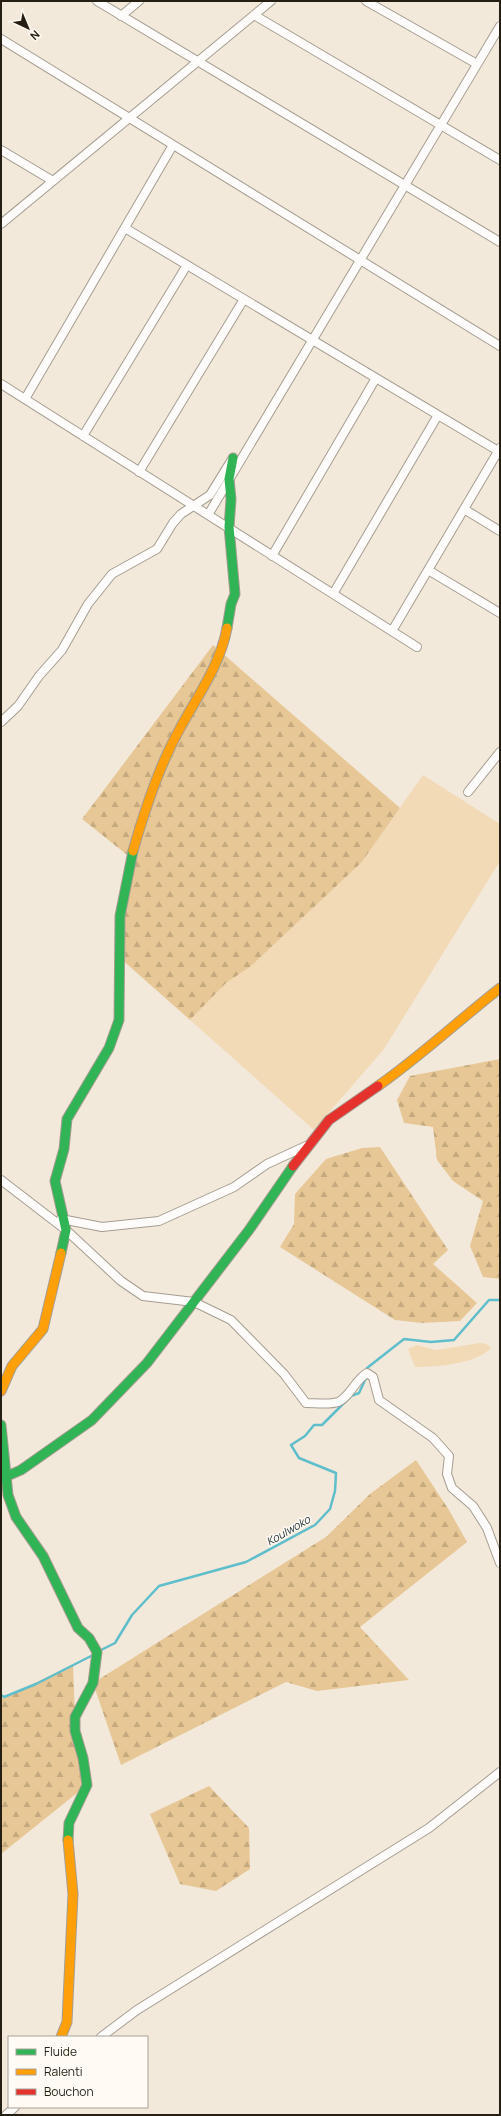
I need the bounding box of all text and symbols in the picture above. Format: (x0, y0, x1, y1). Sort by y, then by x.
north arrow (8, 8, 48, 48)
text: N (27, 27, 43, 44)
water label: Koulwoko (263, 1511, 314, 1549)
legend (8, 2036, 148, 2108)
text: Fluide (44, 2043, 77, 2060)
text: Ralenti (44, 2063, 83, 2080)
text: Bouchon (44, 2083, 94, 2100)

